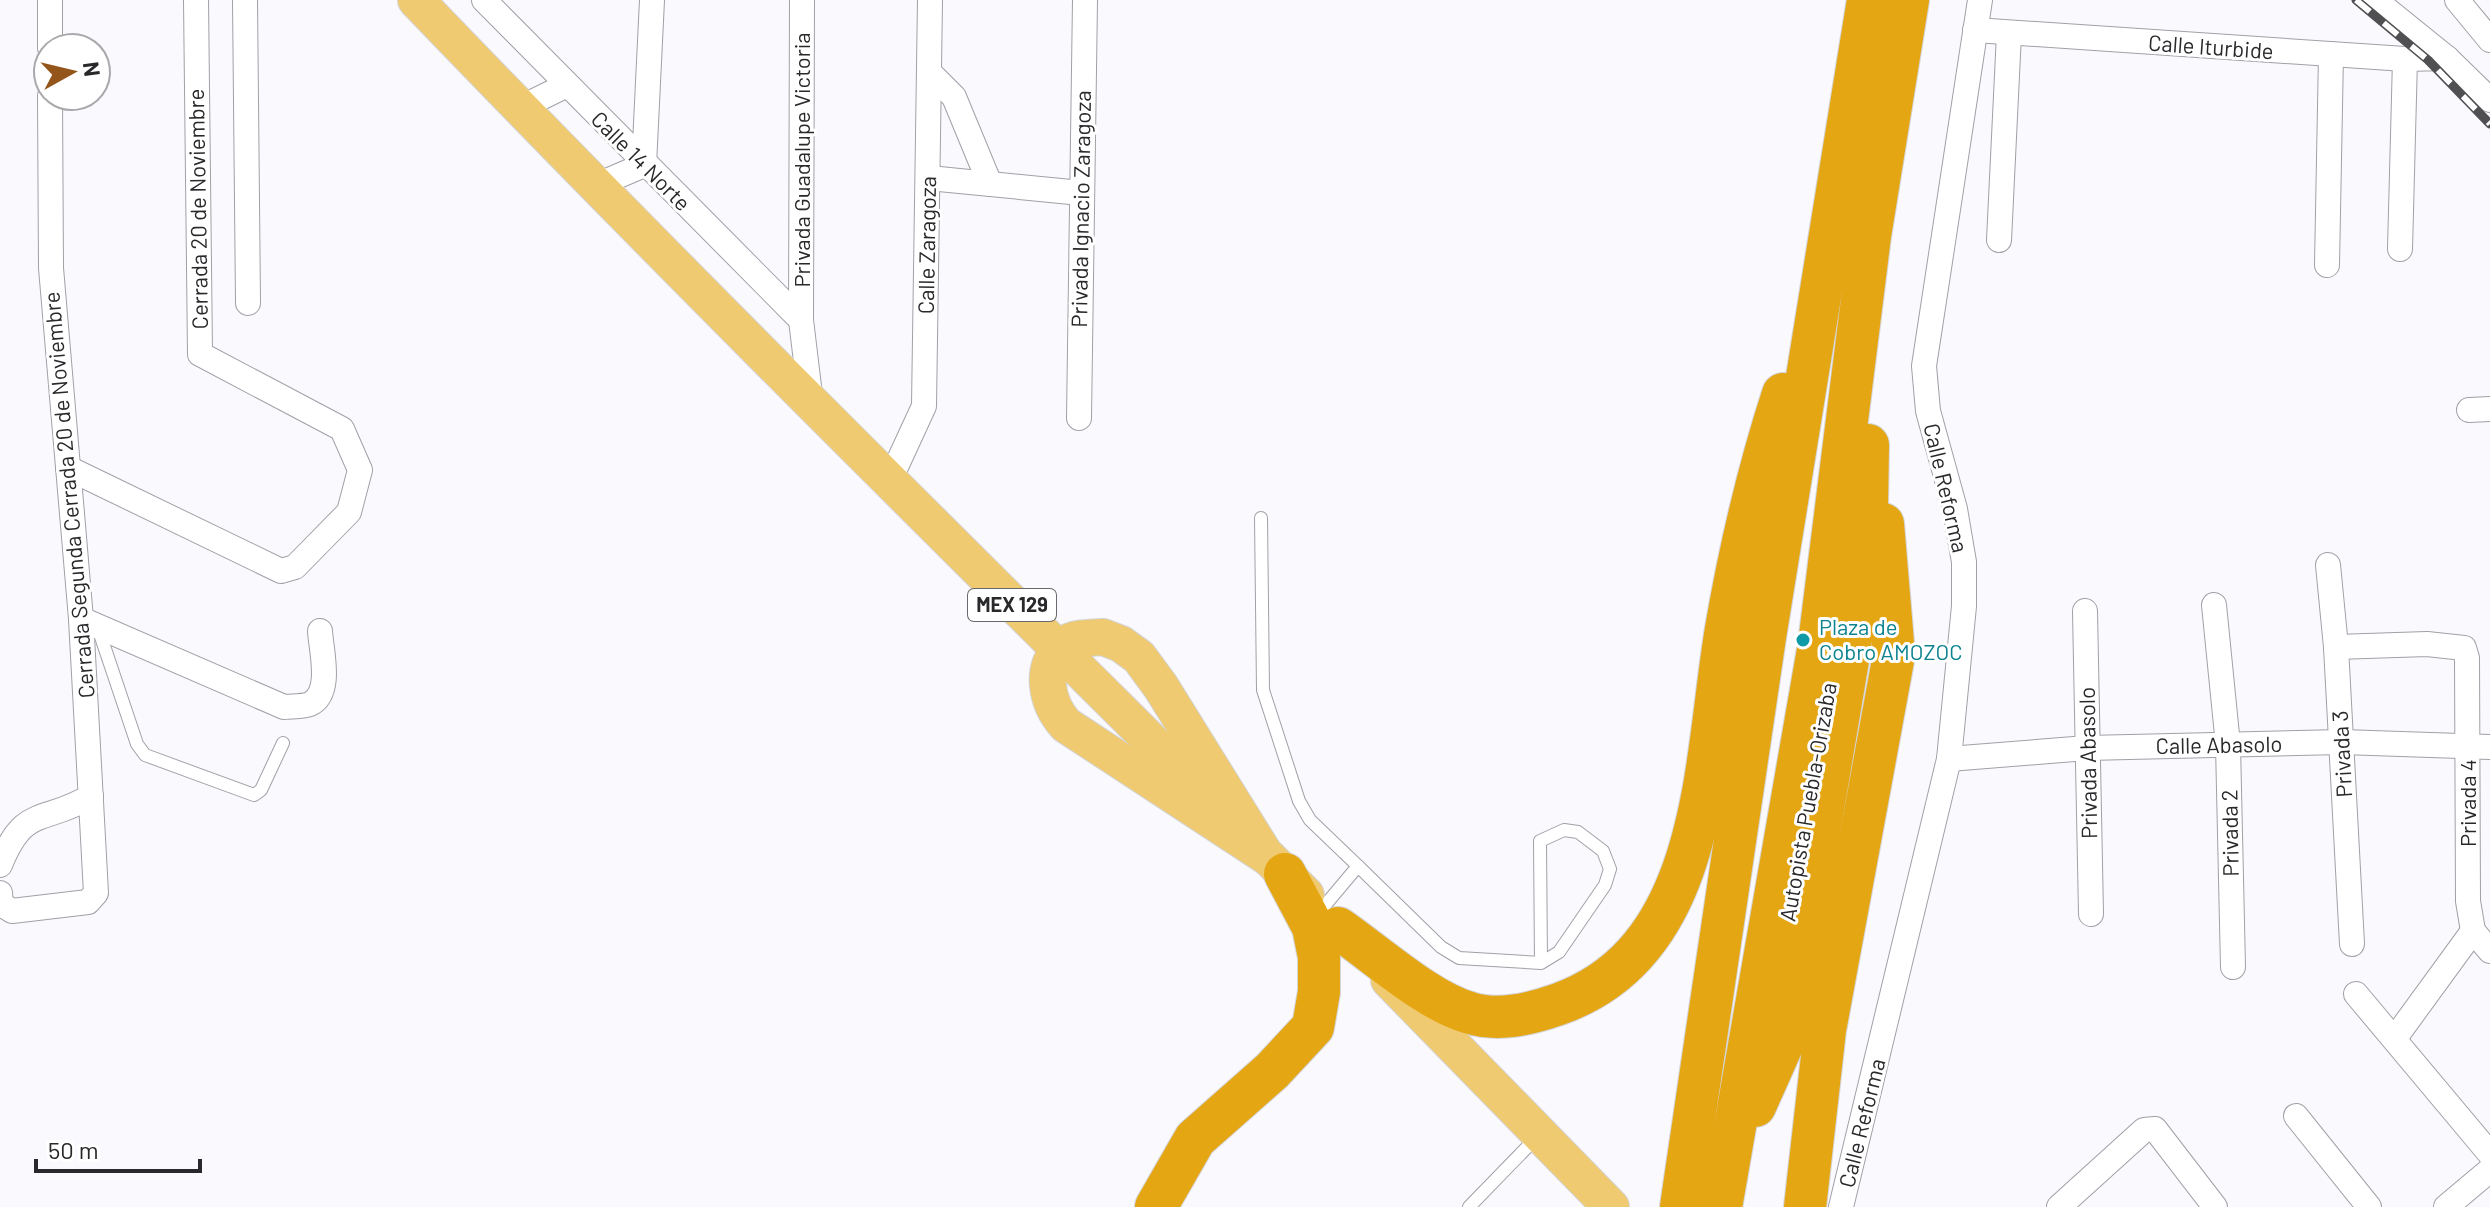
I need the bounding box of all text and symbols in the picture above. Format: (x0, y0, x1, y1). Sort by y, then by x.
street label: Calle Iturbide (2148, 29, 2275, 63)
north arrow (32, 32, 112, 112)
street label: Privada Guadalupe Victoria (788, 32, 814, 288)
text: N (79, 60, 107, 78)
street label: Cerrada 20 de Noviembre (182, 88, 212, 330)
street label: Privada Ignacio Zaragoza (1065, 90, 1095, 328)
street label: Calle 14 Norte (587, 105, 697, 215)
street label: Calle Zaragoza (912, 176, 940, 314)
street label: Cerrada Segunda Cerrada 20 de Noviembre (37, 291, 99, 700)
street label: Calle Reforma (1919, 421, 1974, 555)
road number: MEX 129 (968, 589, 1056, 621)
place label: Plaza de Cobro AMOZOC (1819, 613, 1963, 664)
marker: Plaza de Cobro AMOZOC (1794, 631, 1812, 649)
street label: Autopista Puebla-Orizaba (1773, 680, 1841, 923)
street label: Privada Abasolo (2073, 687, 2101, 839)
street label: Privada 3 (2326, 710, 2356, 798)
street label: Calle Abasolo (2155, 730, 2283, 758)
street label: Privada 4 (2454, 759, 2480, 847)
street label: Privada 2 (2215, 789, 2243, 877)
street label: Calle Reforma (1832, 1056, 1890, 1190)
scale bar (36, 1123, 200, 1173)
text: 50 m (48, 1135, 99, 1164)

